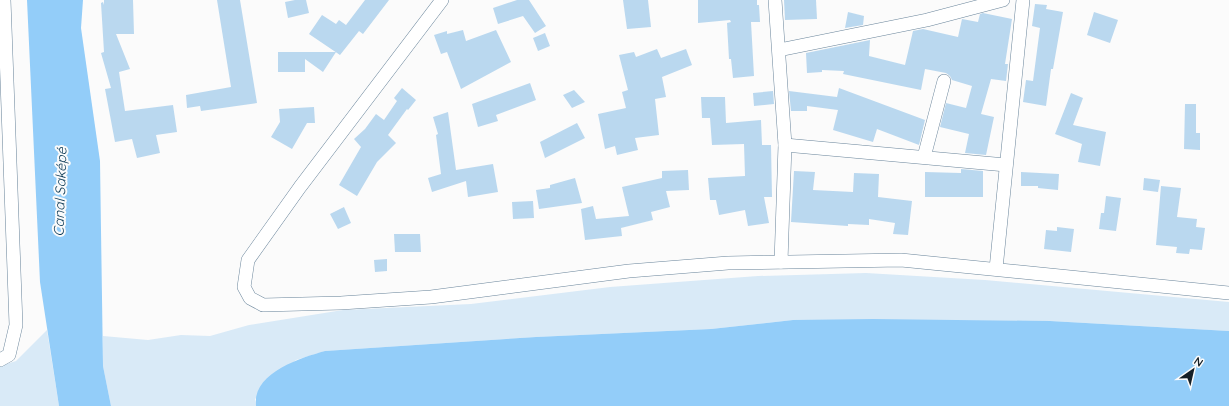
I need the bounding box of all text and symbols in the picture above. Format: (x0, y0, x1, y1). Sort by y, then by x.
water label: Canal Saképé (49, 146, 71, 237)
north arrow (1173, 350, 1213, 390)
text: N (1191, 354, 1206, 370)

